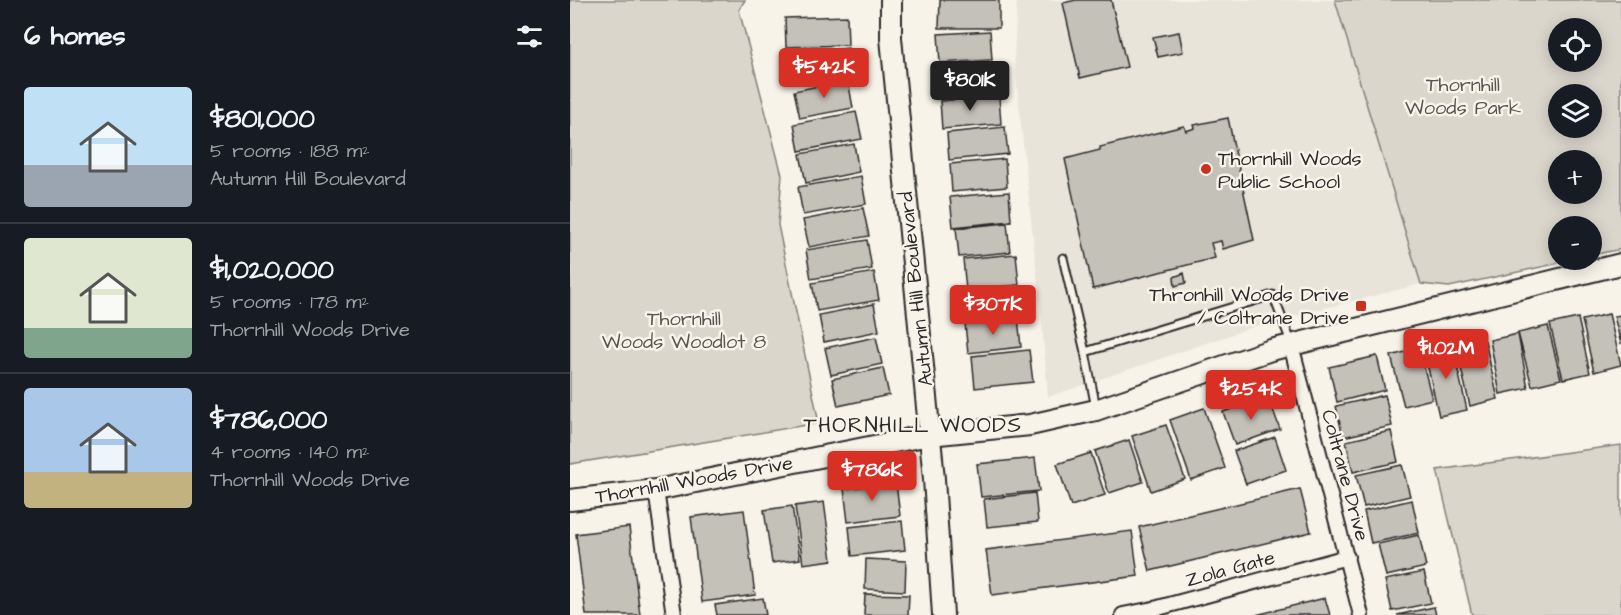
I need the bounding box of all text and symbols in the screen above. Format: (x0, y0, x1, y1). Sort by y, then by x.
text: 6 homes (24, 18, 126, 54)
map controls (1548, 18, 1602, 270)
button: locate (1548, 18, 1602, 72)
icon: filters (513, 20, 546, 53)
pin: $542K (782, 48, 866, 99)
text: $542K (793, 53, 855, 81)
pin: $801K (928, 61, 1012, 112)
text: $801K (944, 66, 996, 94)
park label: Thornhill Woods Park (1405, 71, 1521, 122)
button: layers (1548, 84, 1602, 138)
text: $801,000 (210, 101, 315, 137)
icon: home (72, 111, 144, 183)
text: 5 rooms · 188 m² (210, 137, 370, 165)
place label: Thornhill Woods Public School (1218, 145, 1361, 196)
button: + (1548, 150, 1602, 204)
marker: Thornhill Woods Public School (1199, 162, 1213, 176)
text: Autumn Hill Boulevard (210, 165, 406, 193)
street label: Autumn Hill Boulevard (892, 190, 940, 388)
button: − (1548, 216, 1602, 270)
text: $1,020,000 (210, 252, 334, 288)
icon: home (72, 262, 144, 334)
place label: Thronhill Woods Drive / Coltrane Drive (1149, 281, 1349, 332)
pin: $307K (951, 285, 1035, 336)
text: 5 rooms · 178 m² (210, 288, 369, 316)
text: $307K (964, 290, 1022, 318)
marker: Thronhill Woods Drive / Coltrane Drive (1354, 299, 1368, 313)
park label: Thornhill Woods Woodlot 8 (602, 305, 766, 356)
text: Thornhill Woods Drive (210, 316, 410, 344)
pin: $1.02M (1397, 329, 1495, 380)
text: $1.02M (1417, 334, 1475, 362)
pin: $254K (1209, 370, 1293, 421)
text: $254K (1220, 375, 1282, 403)
text: $786,000 (210, 402, 327, 438)
street label: Coltrane Drive (1314, 406, 1376, 544)
district label: THORNHILL WOODS (804, 411, 1022, 440)
icon: home (72, 412, 144, 484)
text: 4 rooms · 140 m² (210, 438, 369, 466)
street label: Thornhill Woods Drive (593, 449, 795, 511)
pin: $786K (830, 451, 914, 502)
text: $786K (841, 456, 903, 484)
text: Thornhill Woods Drive (210, 466, 410, 494)
street label: Zola Gate (1183, 544, 1278, 594)

